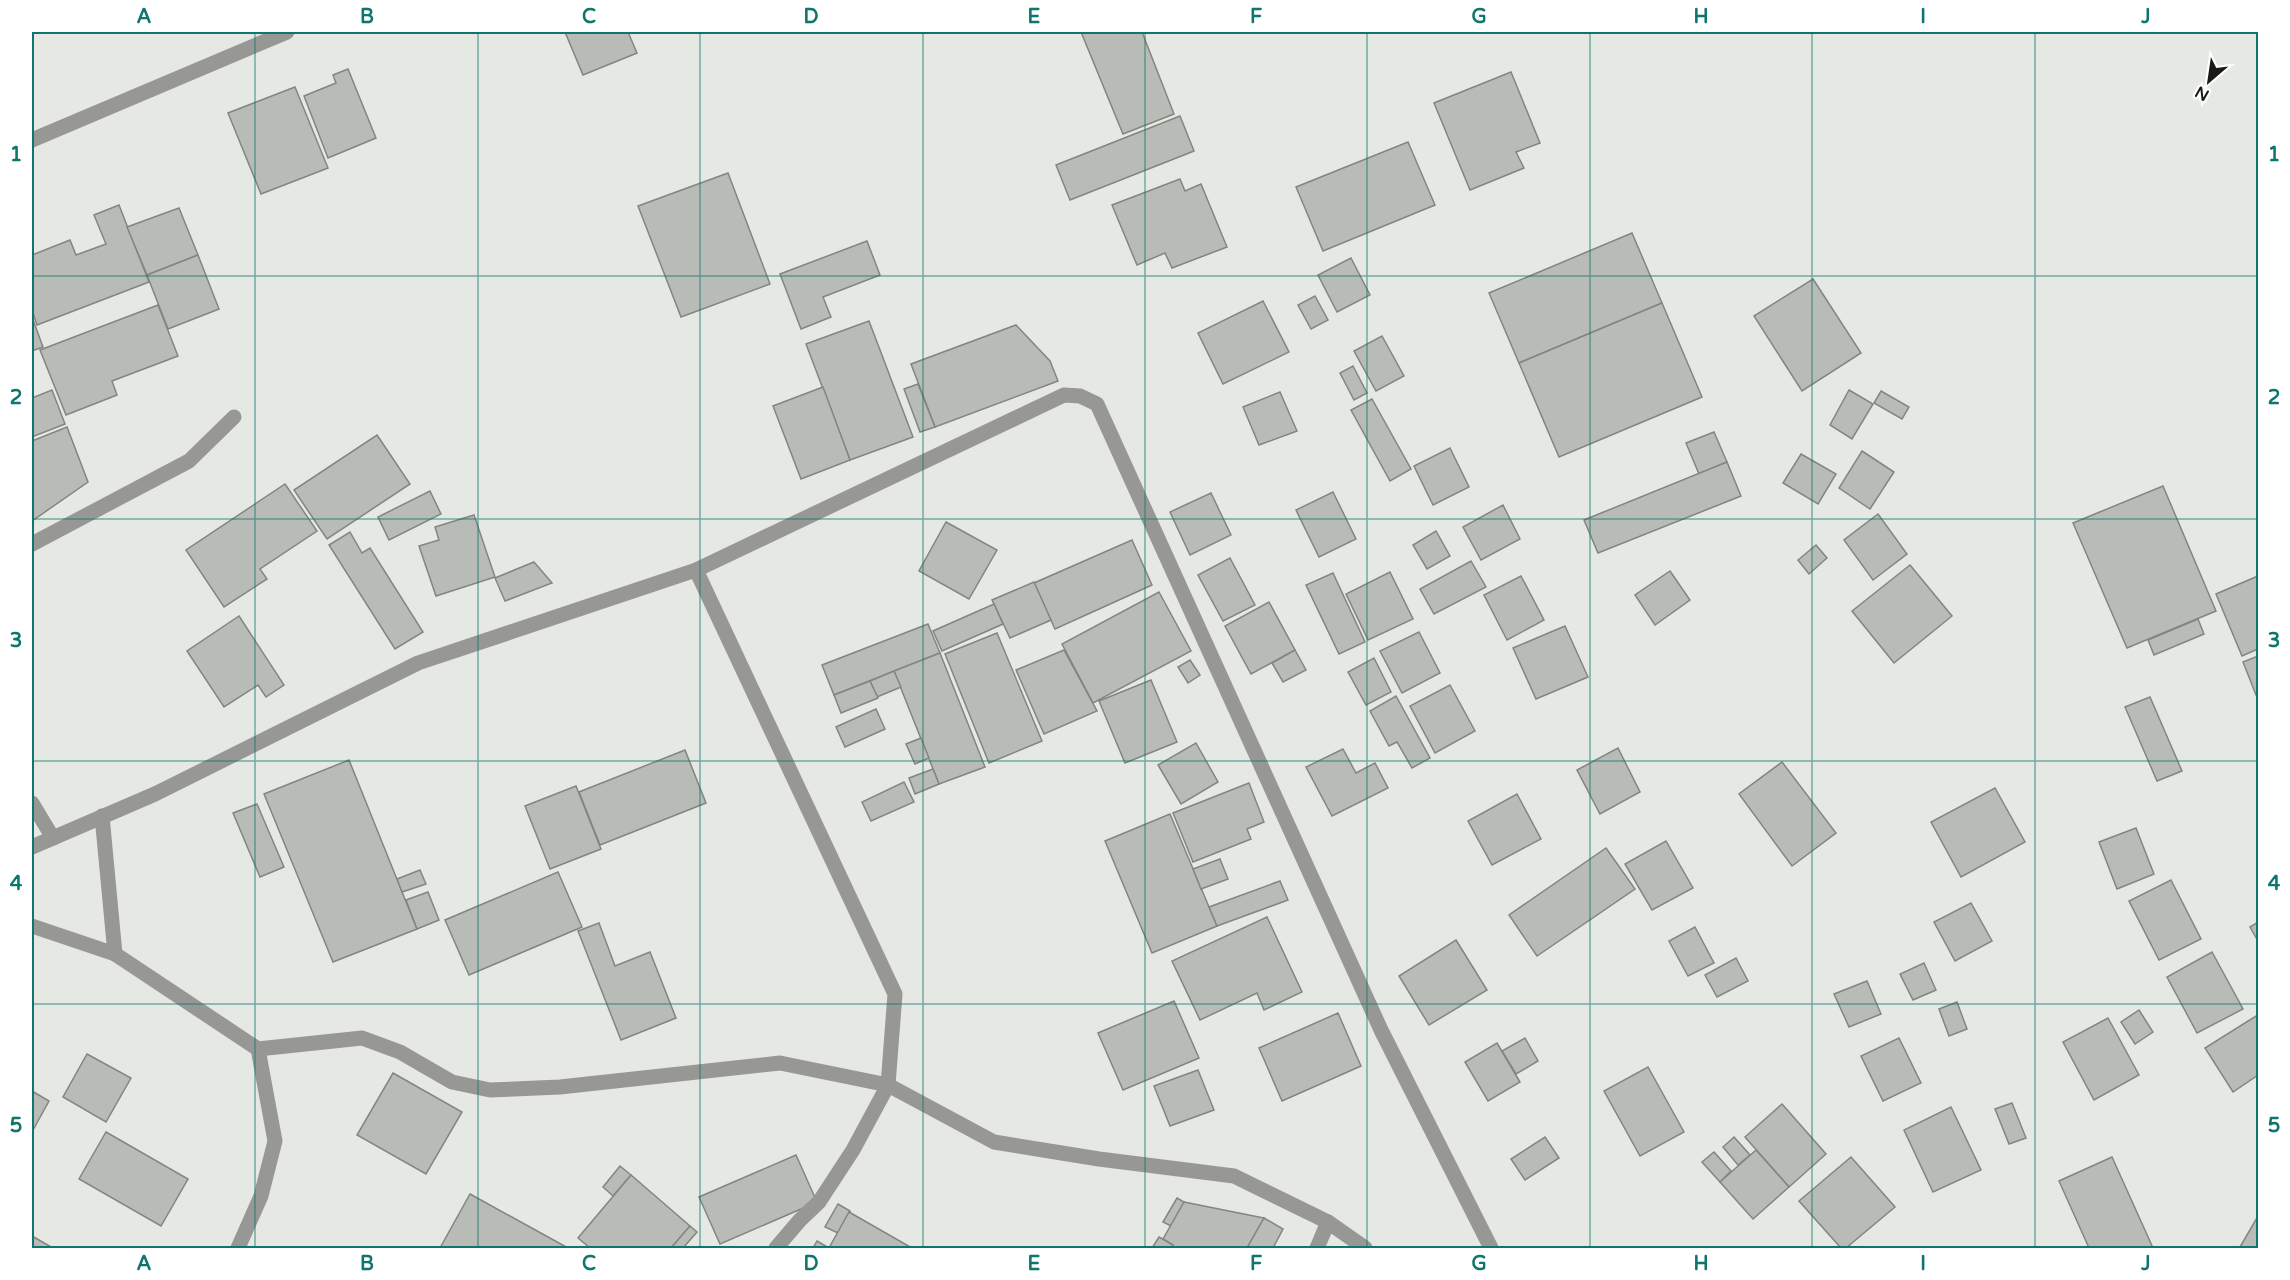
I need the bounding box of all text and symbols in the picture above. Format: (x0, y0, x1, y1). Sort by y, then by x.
text: A (137, 5, 152, 29)
text: B (360, 5, 374, 29)
text: C (582, 5, 596, 29)
text: D (803, 5, 819, 29)
text: E (1028, 5, 1041, 29)
text: F (1250, 5, 1262, 29)
text: G (1471, 5, 1487, 29)
text: H (1693, 5, 1709, 29)
text: I (1920, 5, 1926, 29)
text: J (2140, 5, 2151, 29)
north arrow (2179, 51, 2239, 111)
text: N (2192, 81, 2213, 105)
text: 1 (10, 143, 22, 167)
text: 1 (2268, 143, 2280, 167)
text: 2 (10, 386, 22, 410)
text: 2 (2268, 386, 2280, 410)
text: 3 (10, 629, 22, 653)
text: 3 (2268, 629, 2280, 653)
text: 4 (10, 872, 23, 896)
text: 4 (2268, 872, 2281, 896)
text: 5 (10, 1114, 22, 1138)
text: 5 (2268, 1114, 2280, 1138)
text: A (137, 1252, 152, 1276)
text: B (360, 1252, 374, 1276)
text: C (582, 1252, 596, 1276)
text: D (803, 1252, 819, 1276)
text: E (1028, 1252, 1041, 1276)
text: F (1250, 1252, 1262, 1276)
text: G (1471, 1252, 1487, 1276)
text: H (1693, 1252, 1709, 1276)
text: I (1920, 1252, 1926, 1276)
text: J (2140, 1252, 2151, 1276)

